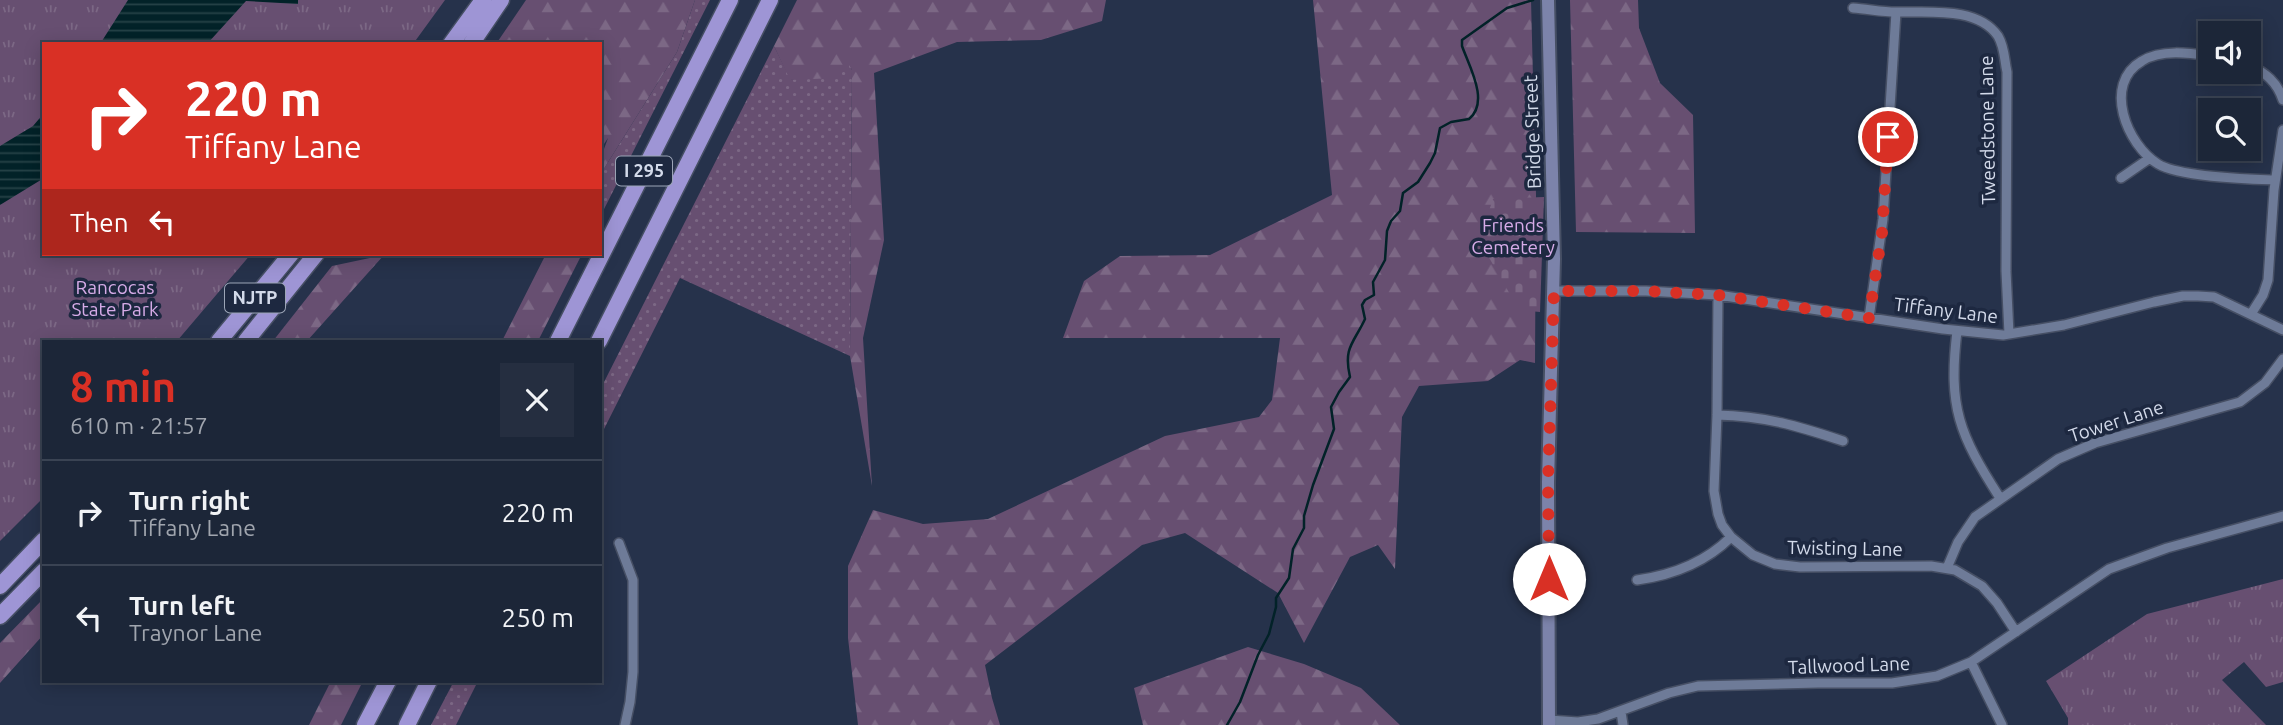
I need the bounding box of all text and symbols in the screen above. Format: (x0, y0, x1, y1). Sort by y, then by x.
map controls (2198, 21, 2261, 161)
button: sound (2198, 21, 2261, 84)
street label: Tweedstone Lane (1975, 55, 1999, 205)
icon: right (70, 70, 161, 161)
text: 220 m (185, 70, 322, 125)
street label: Bridge Street (1519, 74, 1545, 189)
button: search (2198, 98, 2261, 161)
pin (1858, 107, 1918, 167)
icon: arrive (1869, 118, 1907, 156)
text: Tiffany Lane (185, 128, 362, 164)
road number: I 295 (616, 156, 672, 186)
icon: left (143, 203, 181, 241)
text: Then (70, 208, 129, 237)
park label: Friends Cemetery (1471, 214, 1555, 258)
park label: Rancocas State Park (71, 276, 159, 320)
road number: NJTP (225, 284, 285, 312)
street label: Tiffany Lane (1893, 293, 1999, 327)
text: 8 min (70, 363, 176, 410)
button: close (500, 363, 574, 437)
street label: Tower Lane (2066, 395, 2166, 447)
text: 610 m · 21:57 (70, 413, 208, 438)
text: Turn right (129, 486, 250, 515)
icon: right (70, 494, 108, 532)
text: 220 m (502, 498, 574, 527)
text: Tiffany Lane (129, 515, 256, 540)
street label: Twisting Lane (1787, 536, 1903, 560)
position arrow (1512, 542, 1586, 616)
text: Turn left (129, 591, 235, 620)
icon: left (70, 599, 108, 637)
text: 250 m (502, 603, 574, 632)
text: Traynor Lane (129, 620, 263, 645)
street label: Tallwood Lane (1787, 652, 1911, 678)

